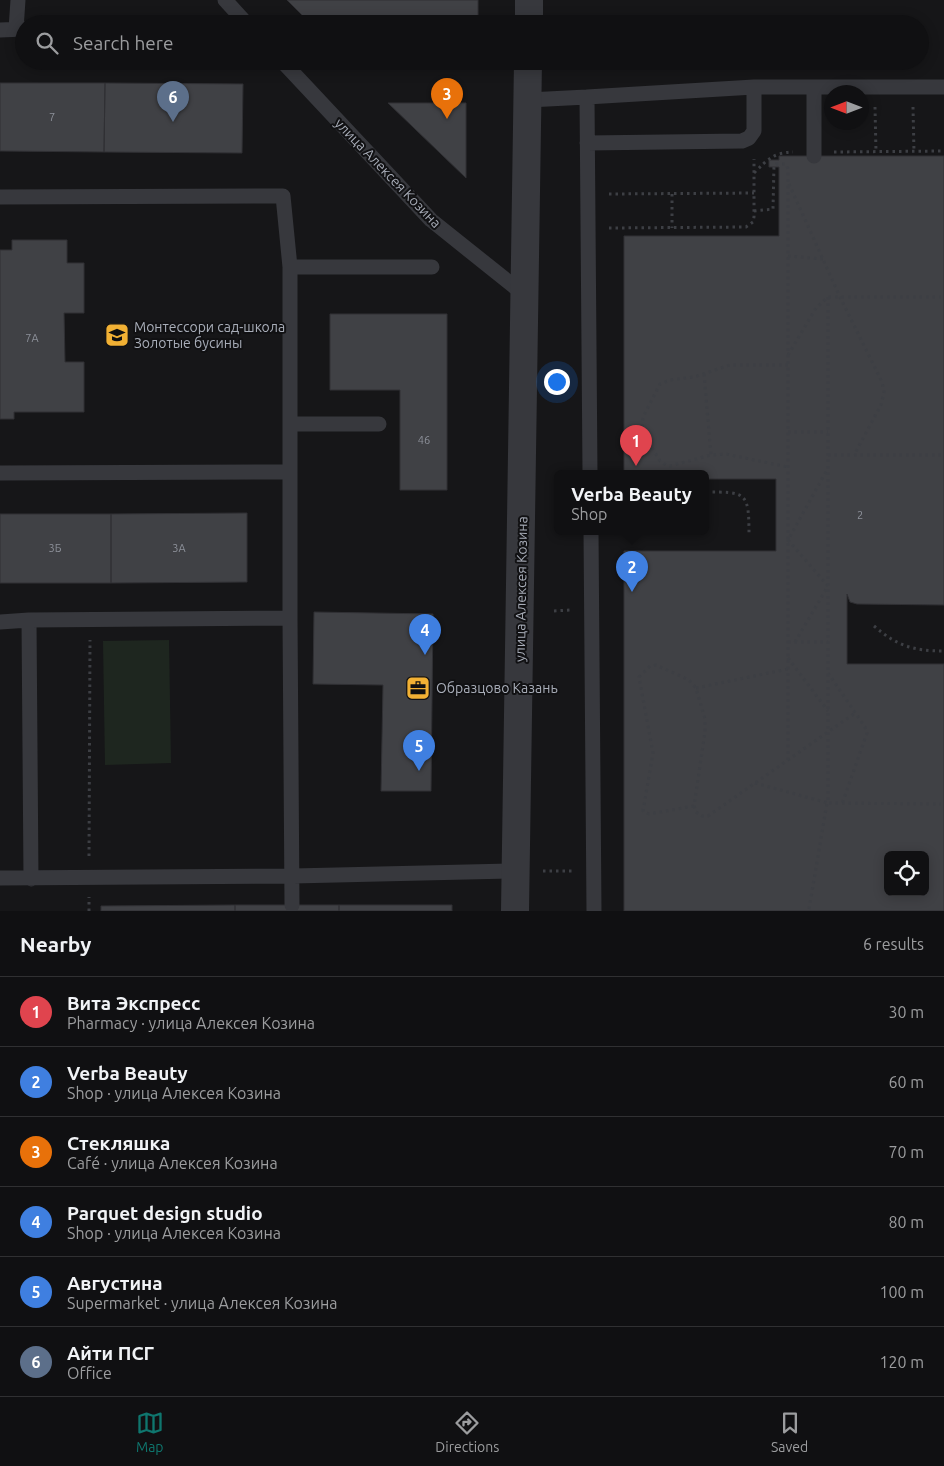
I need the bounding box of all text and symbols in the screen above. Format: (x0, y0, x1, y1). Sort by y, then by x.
search box (15, 15, 929, 70)
icon: search (33, 29, 61, 57)
text: Search here (73, 32, 173, 54)
pin: 3 (431, 78, 463, 119)
pin: 6 (157, 81, 189, 122)
north arrow (824, 85, 869, 130)
house number: 7 (49, 111, 55, 123)
street label: улица Алексея Козина (332, 115, 444, 231)
place label: Монтессори сад-школа Золотые бусины (134, 319, 285, 351)
school or university icon: Монтессори сад-школа Золотые бусины (104, 322, 130, 348)
house number: 7А (25, 332, 40, 344)
your location (544, 369, 570, 395)
pin: 1 (620, 425, 652, 466)
house number: 46 (418, 434, 430, 446)
popup (554, 470, 709, 535)
text: Verba Beauty (571, 483, 692, 505)
text: Shop (571, 505, 607, 523)
house number: 2 (857, 509, 863, 521)
street label: улица Алексея Козина (512, 516, 530, 662)
house number: 3Б (49, 542, 62, 554)
house number: 3А (172, 542, 187, 554)
pin: 2 (616, 551, 648, 592)
pin: 4 (409, 614, 441, 655)
office icon: Образцово Казань (405, 675, 431, 701)
place label: Образцово Казань (436, 680, 558, 696)
pin: 5 (403, 730, 435, 771)
map controls (884, 851, 929, 896)
button: locate (884, 851, 929, 896)
text: Nearby (20, 932, 91, 956)
text: 6 results (863, 935, 924, 953)
text: Вита Экспресс (67, 992, 200, 1014)
text: 1 (31, 1003, 41, 1021)
text: 30 m (888, 1003, 924, 1021)
text: Pharmacy · улица Алексея Козина (67, 1014, 315, 1032)
text: Verba Beauty (67, 1062, 188, 1084)
text: 2 (31, 1073, 41, 1091)
text: 60 m (888, 1073, 924, 1091)
text: Shop · улица Алексея Козина (67, 1084, 281, 1102)
text: Стекляшка (67, 1132, 170, 1154)
text: 3 (31, 1143, 41, 1161)
text: 70 m (888, 1143, 924, 1161)
text: Café · улица Алексея Козина (67, 1154, 278, 1172)
text: Parquet design studio (67, 1202, 263, 1224)
text: 4 (31, 1213, 41, 1231)
text: 80 m (888, 1213, 924, 1231)
text: Shop · улица Алексея Козина (67, 1224, 281, 1242)
text: Августина (67, 1272, 163, 1294)
text: 5 (31, 1283, 41, 1301)
text: 100 m (879, 1283, 924, 1301)
text: Supermarket · улица Алексея Козина (67, 1294, 338, 1312)
text: Айти ПСГ (67, 1342, 154, 1364)
text: 6 (31, 1353, 41, 1371)
text: 120 m (879, 1353, 924, 1371)
text: Office (67, 1364, 112, 1382)
tab: Map (136, 1409, 164, 1455)
tab: Directions (435, 1409, 499, 1455)
tab: Saved (771, 1409, 808, 1455)

